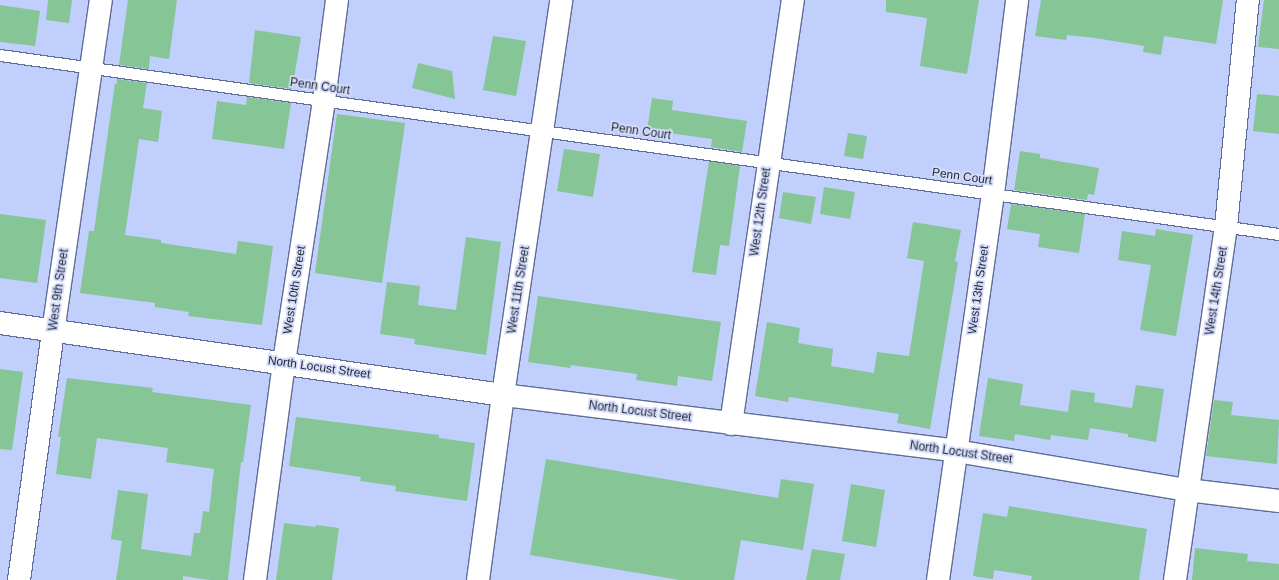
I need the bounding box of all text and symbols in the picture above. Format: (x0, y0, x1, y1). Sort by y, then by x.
street label: Penn Court (289, 76, 351, 98)
street label: Penn Court (610, 121, 672, 143)
street label: Penn Court (931, 166, 993, 188)
street label: West 12th Street (748, 167, 774, 257)
street label: West 10th Street (281, 245, 309, 335)
street label: West 11th Street (505, 245, 533, 335)
street label: West 13th Street (966, 245, 992, 335)
street label: West 14th Street (1203, 246, 1231, 336)
street label: West 9th Street (46, 248, 72, 332)
street label: North Locust Street (267, 354, 371, 382)
street label: North Locust Street (588, 399, 692, 425)
street label: North Locust Street (909, 439, 1013, 467)

